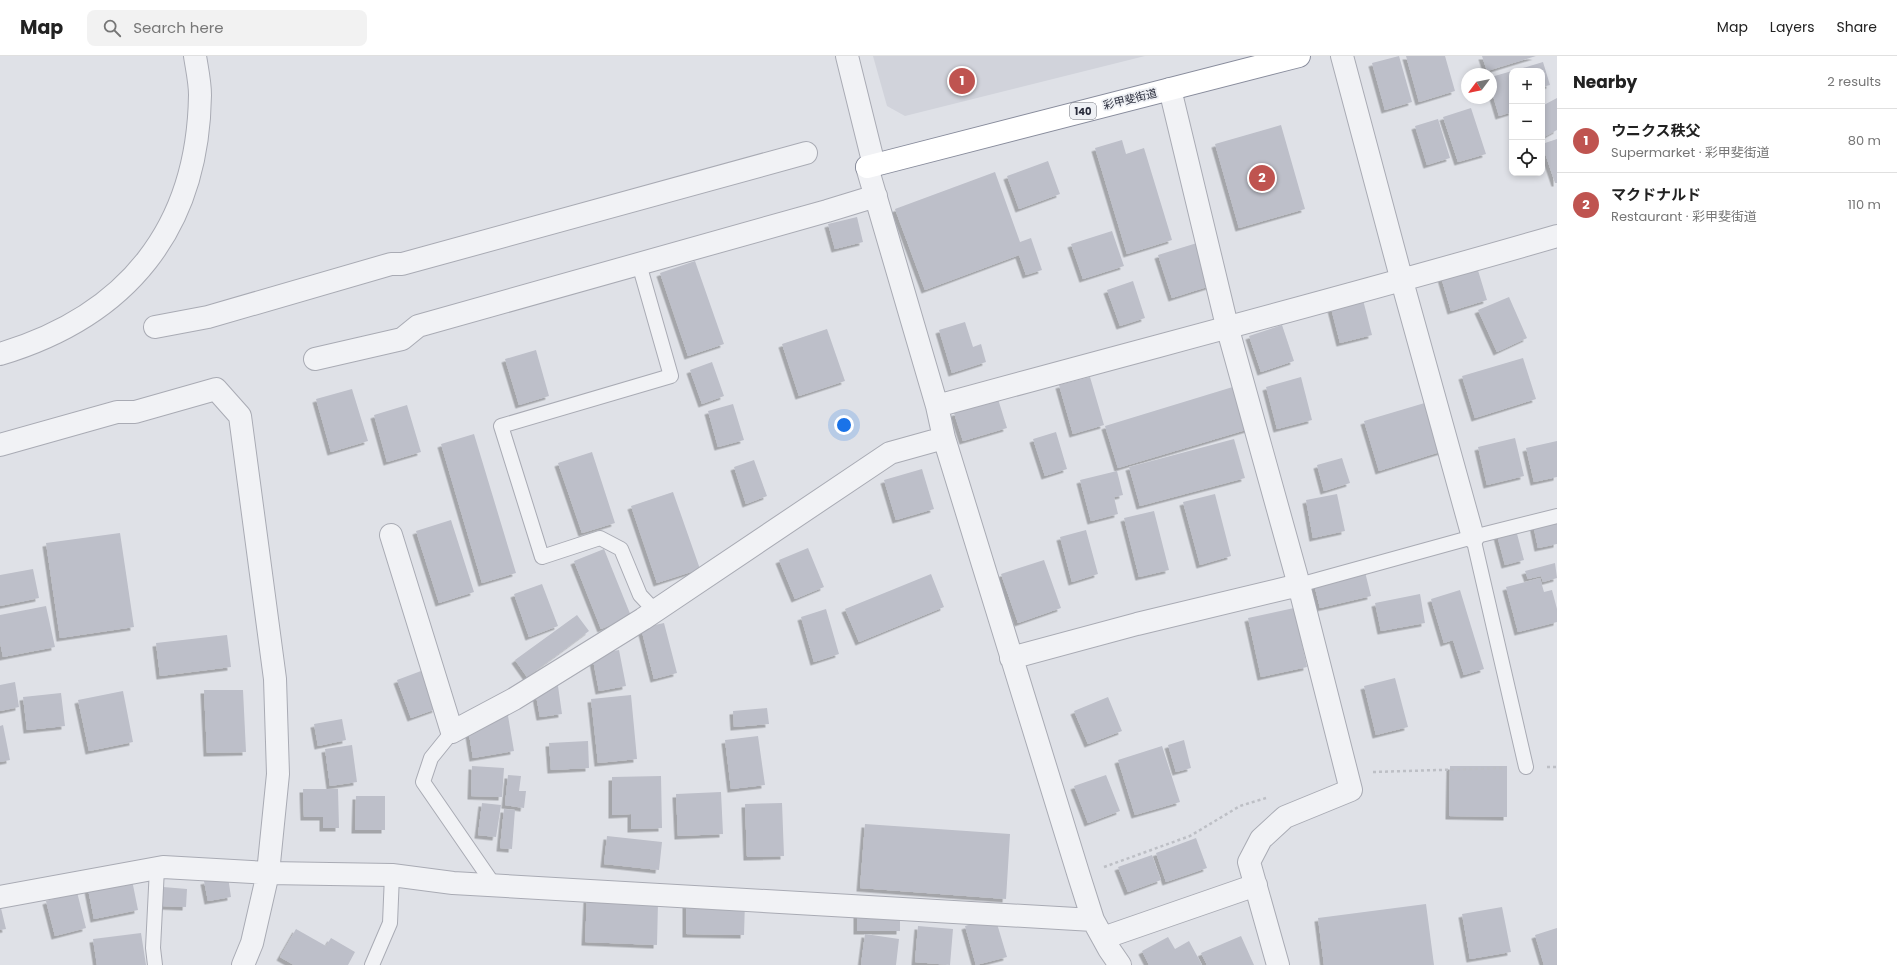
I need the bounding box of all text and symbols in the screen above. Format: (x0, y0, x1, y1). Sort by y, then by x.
search box (87, 10, 367, 46)
text: Map (20, 14, 63, 41)
icon: search (101, 17, 123, 39)
text: Search here (133, 17, 224, 38)
text: Map (1717, 17, 1748, 37)
text: Layers (1770, 17, 1814, 37)
text: Share (1836, 17, 1877, 37)
pin: 1 (949, 66, 975, 96)
north arrow (1461, 68, 1497, 104)
map controls (1509, 68, 1545, 176)
button: + (1509, 68, 1545, 104)
text: Nearby (1573, 70, 1637, 94)
text: 2 results (1827, 72, 1881, 91)
street label: 彩甲斐街道 (1101, 85, 1159, 113)
road number: 140 (1070, 103, 1096, 119)
button: − (1509, 104, 1545, 140)
text: ウニクス秩父 (1611, 120, 1701, 141)
text: 1 (1584, 131, 1588, 150)
text: 80 m (1848, 131, 1881, 150)
button: locate (1509, 140, 1545, 176)
text: Supermarket · 彩甲斐街道 (1611, 143, 1770, 162)
pin: 2 (1249, 163, 1275, 193)
text: マクドナルド (1611, 184, 1701, 205)
text: 2 (1582, 195, 1590, 214)
text: 110 m (1848, 195, 1881, 214)
text: Restaurant · 彩甲斐街道 (1611, 207, 1757, 226)
your location (834, 415, 854, 435)

